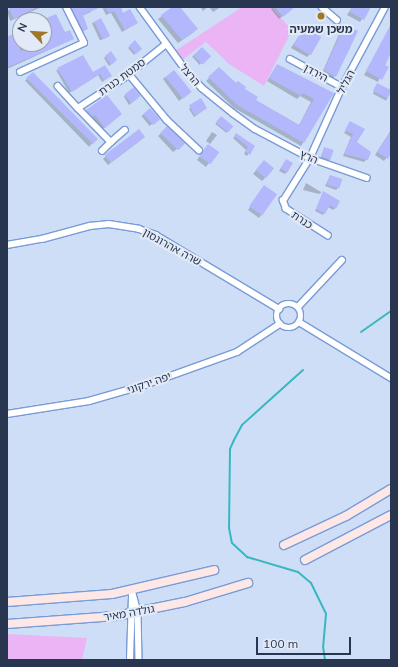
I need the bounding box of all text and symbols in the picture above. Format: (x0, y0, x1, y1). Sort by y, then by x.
marker: משכן שמעיה (316, 11, 326, 21)
north arrow (12, 12, 52, 52)
text: N (14, 21, 30, 34)
place label: משכן שמעיה (290, 22, 352, 36)
street label: סמטת כנרת (96, 56, 148, 98)
street label: הרצל (177, 61, 203, 89)
street label: הירדן (302, 61, 330, 85)
street label: הגליל (334, 68, 358, 96)
street label: הרץ (298, 147, 320, 167)
street label: כנרת (289, 208, 315, 232)
street label: שרה אהרונסון (141, 226, 203, 268)
street label: יפה ירקוני (125, 369, 173, 397)
street label: גולדה מאיר (103, 602, 155, 624)
scale bar (258, 629, 353, 655)
text: 100 m (263, 636, 298, 651)

